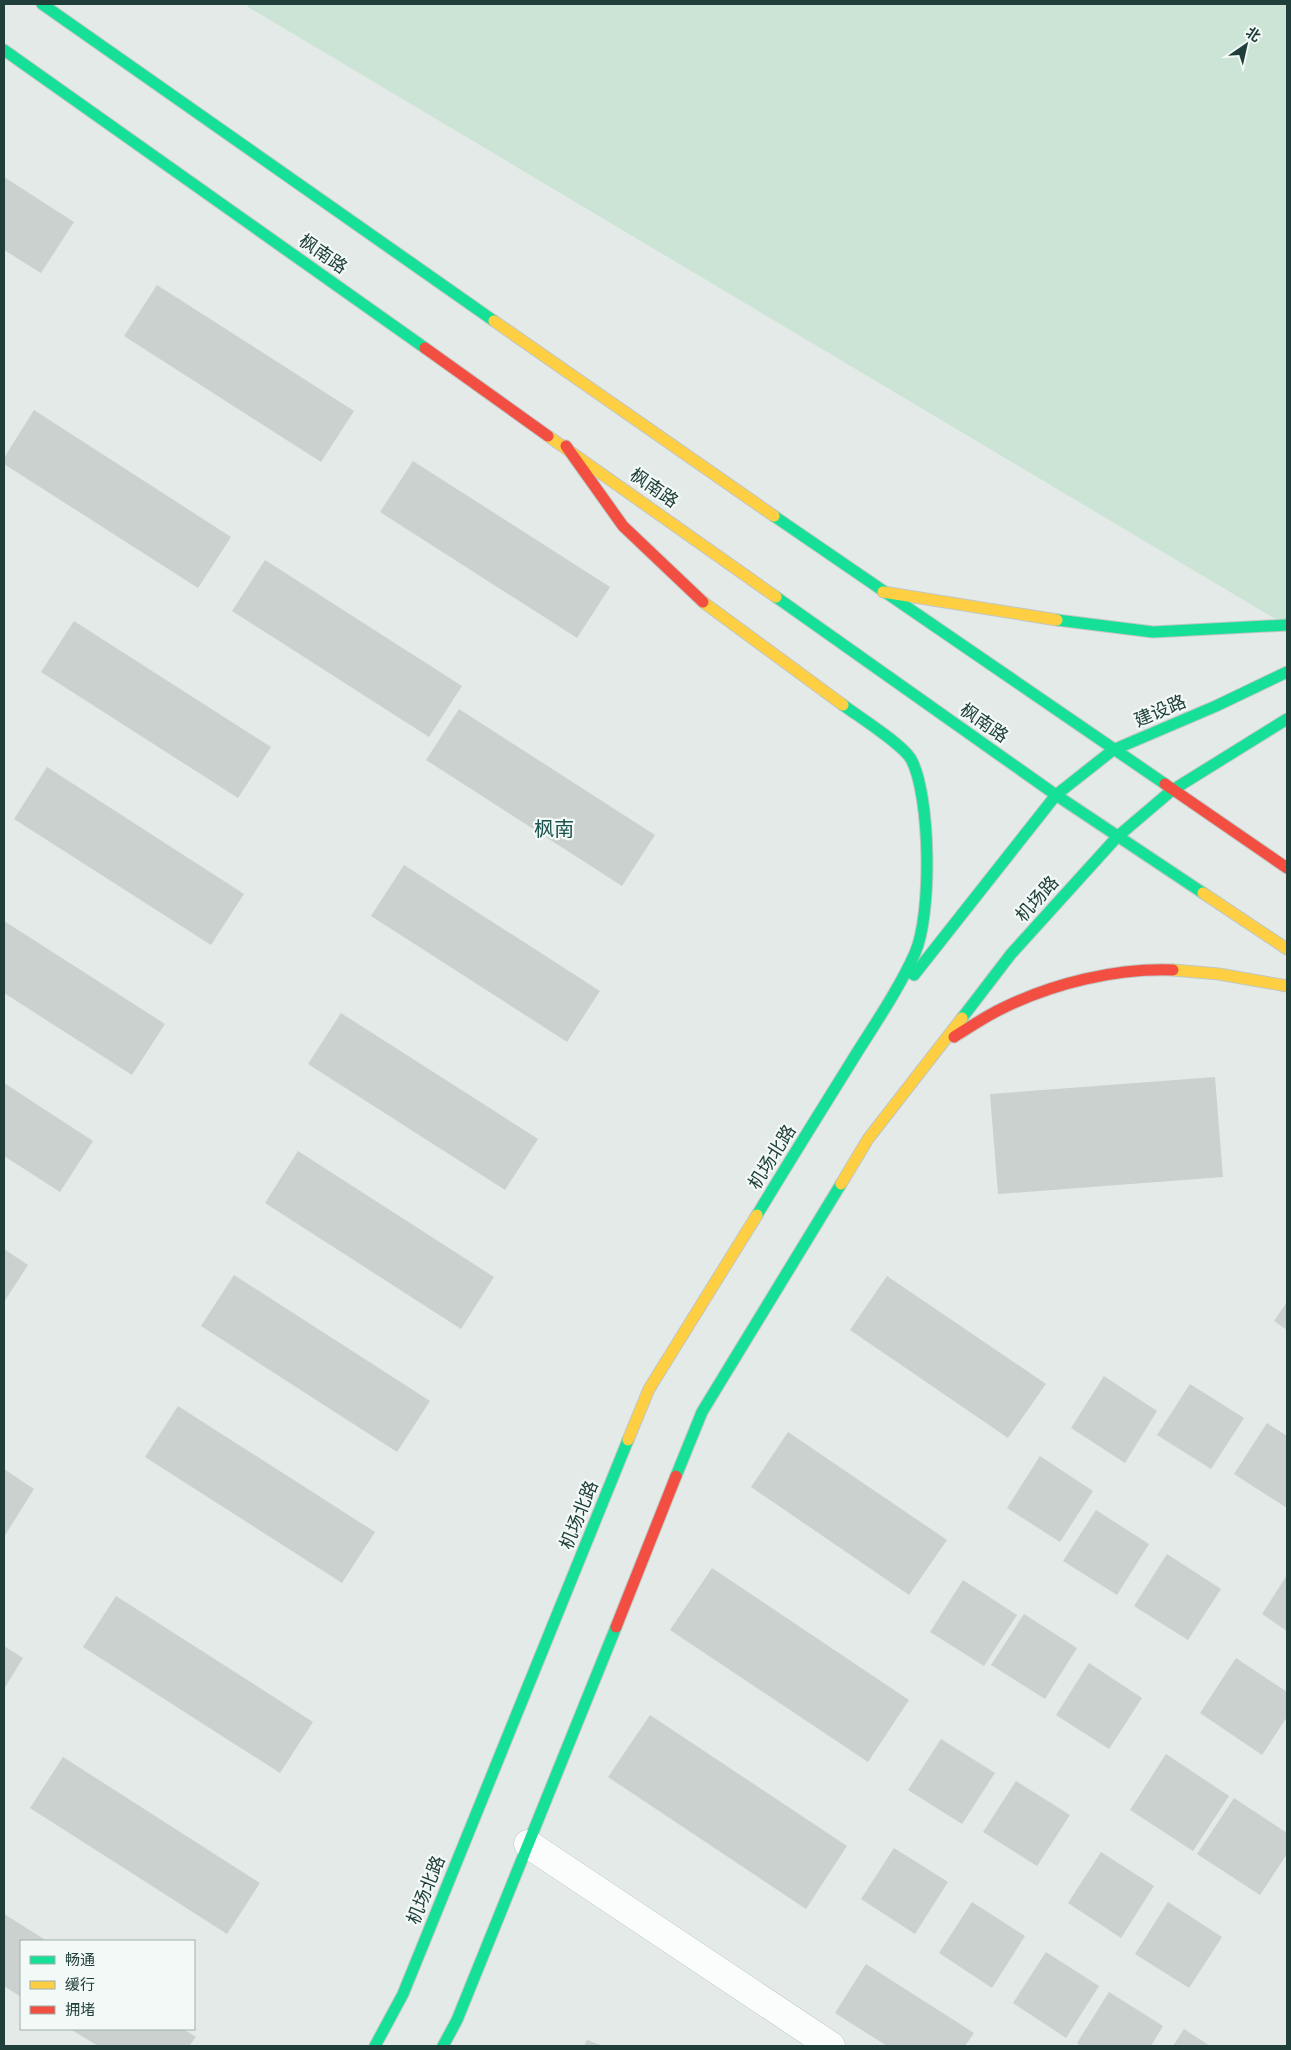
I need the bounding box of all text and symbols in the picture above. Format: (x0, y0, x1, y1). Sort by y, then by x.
north arrow (1221, 20, 1271, 70)
text: 北 (1242, 23, 1264, 46)
street label: 枫南路 (294, 228, 353, 279)
street label: 枫南路 (625, 462, 684, 513)
street label: 建设路 (1130, 688, 1190, 733)
street label: 枫南路 (955, 697, 1014, 748)
district label: 枫南 (534, 815, 574, 842)
street label: 机场路 (1009, 870, 1064, 927)
street label: 机场北路 (742, 1120, 801, 1194)
street label: 机场北路 (553, 1477, 604, 1553)
street label: 机场北路 (400, 1852, 451, 1928)
legend (20, 1940, 195, 2030)
text: 畅通 (65, 1949, 95, 1970)
text: 缓行 (65, 1974, 95, 1995)
text: 拥堵 (65, 1999, 95, 2020)

